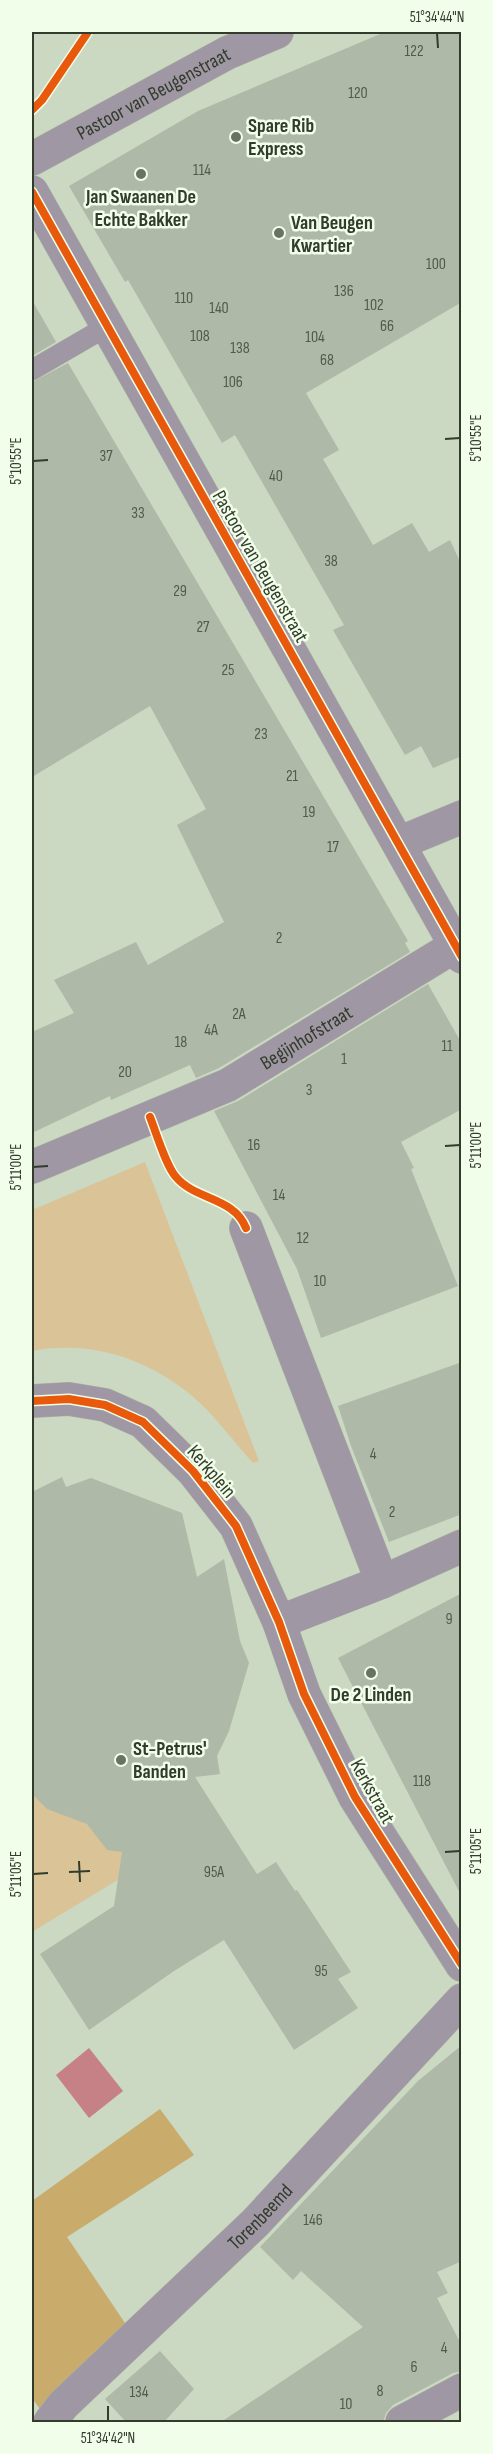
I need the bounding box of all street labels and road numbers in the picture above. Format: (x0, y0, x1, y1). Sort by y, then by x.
street label: Pastoor van Beugenstraat (73, 42, 235, 145)
street label: Pastoor van Beugenstraat (207, 486, 313, 647)
street label: Begijnhofstraat (256, 1001, 357, 1075)
street label: Kerkplein (182, 1440, 241, 1503)
street label: Kerkstraat (345, 1755, 400, 1828)
street label: Torenbeemd (223, 2179, 298, 2255)

